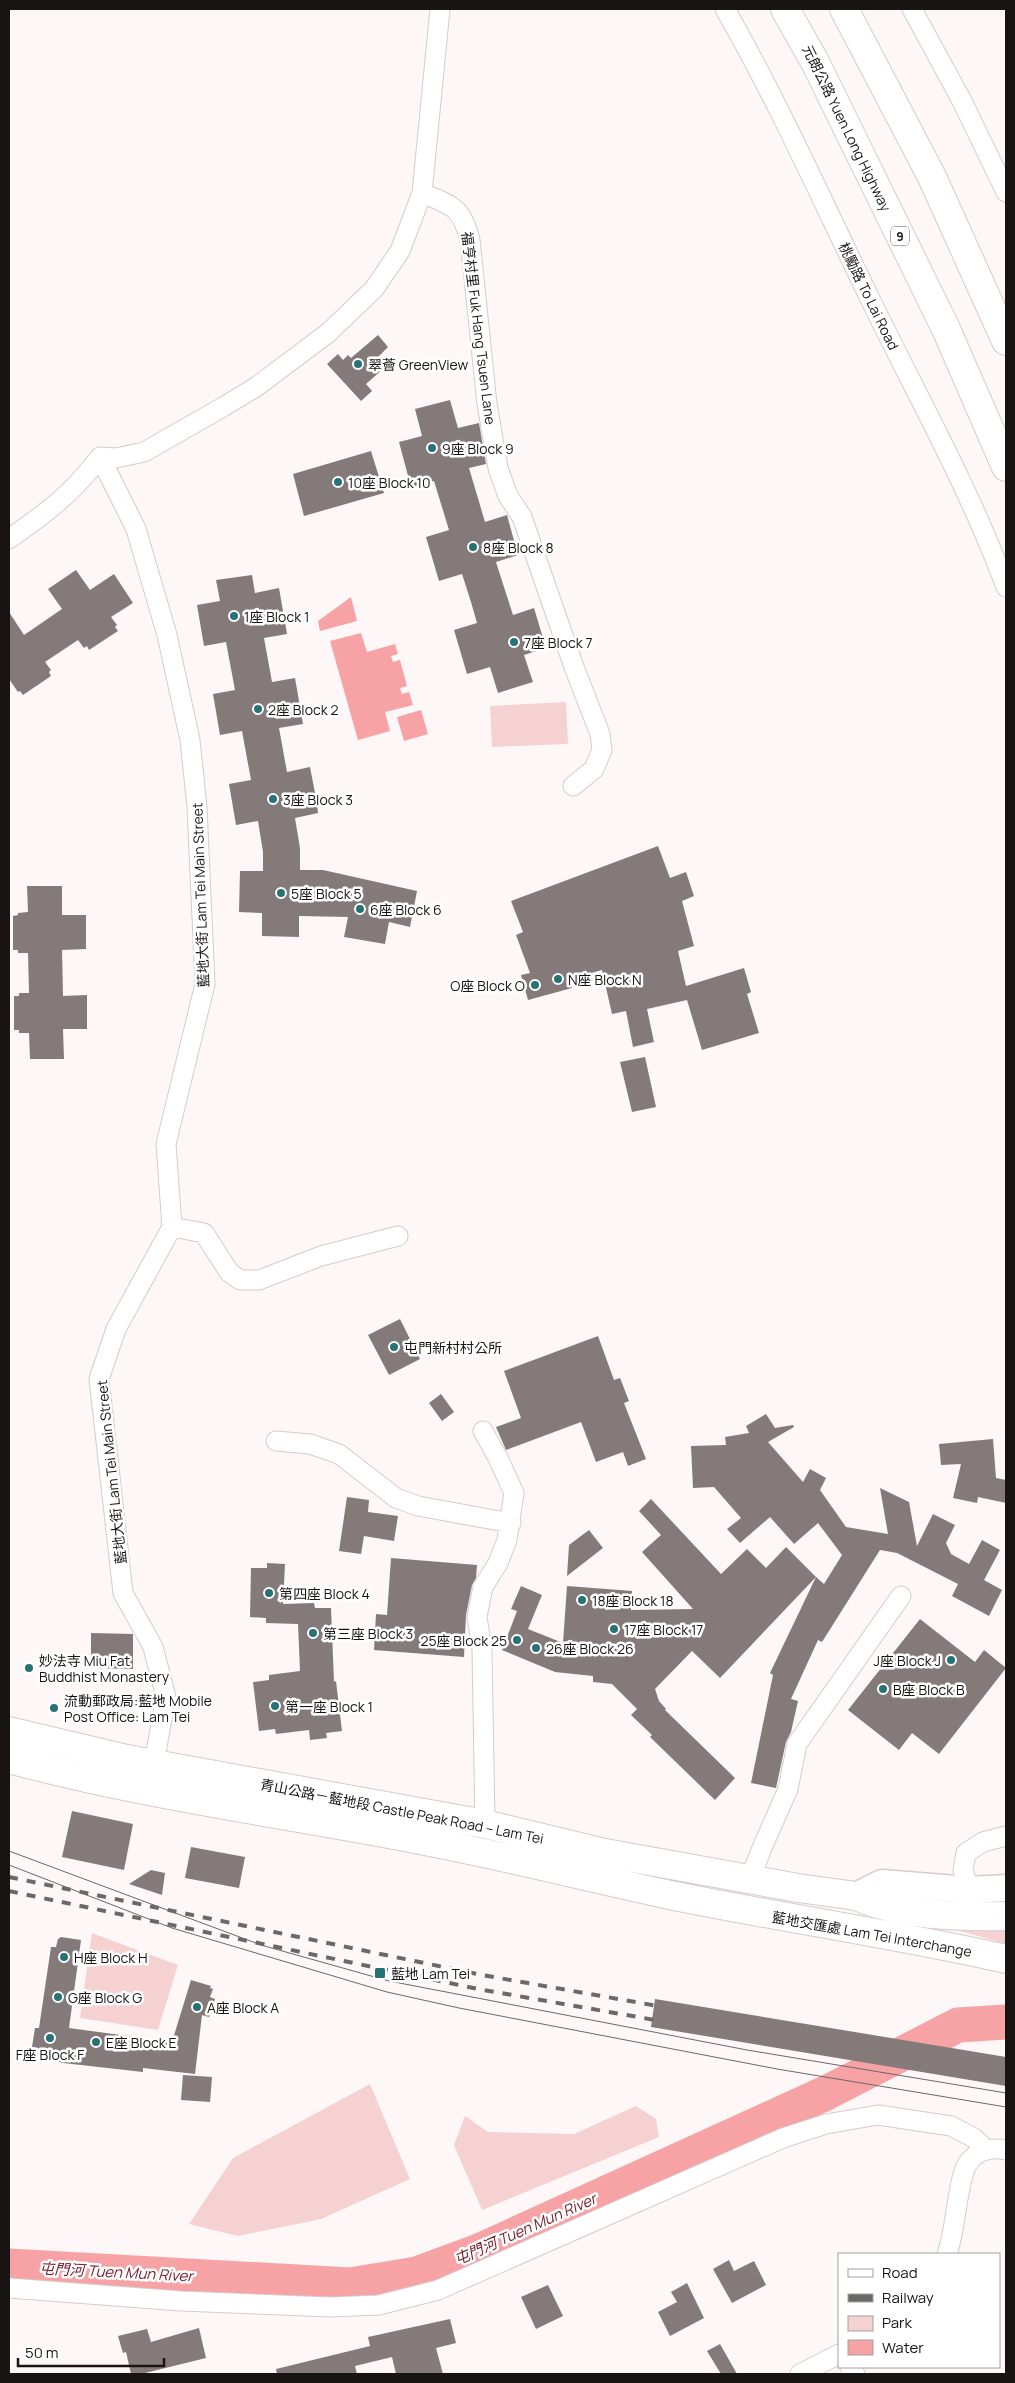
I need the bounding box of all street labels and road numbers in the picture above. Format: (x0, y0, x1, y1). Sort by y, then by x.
street label: 元朗公路 Yuen Long Highway (798, 42, 896, 215)
road number: 9 (891, 227, 909, 246)
street label: 福亨村里 Fuk Hang Tsuen Lane (458, 230, 500, 426)
street label: 桃勵路 To Lai Road (835, 239, 903, 353)
street label: 藍地大街 Lam Tei Main Street (187, 802, 213, 988)
street label: 藍地大街 Lam Tei Main Street (92, 1379, 130, 1565)
street label: 青山公路－藍地段 Castle Peak Road – Lam Tei (259, 1774, 545, 1848)
street label: 藍地交匯處 Lam Tei Interchange (771, 1907, 973, 1961)

